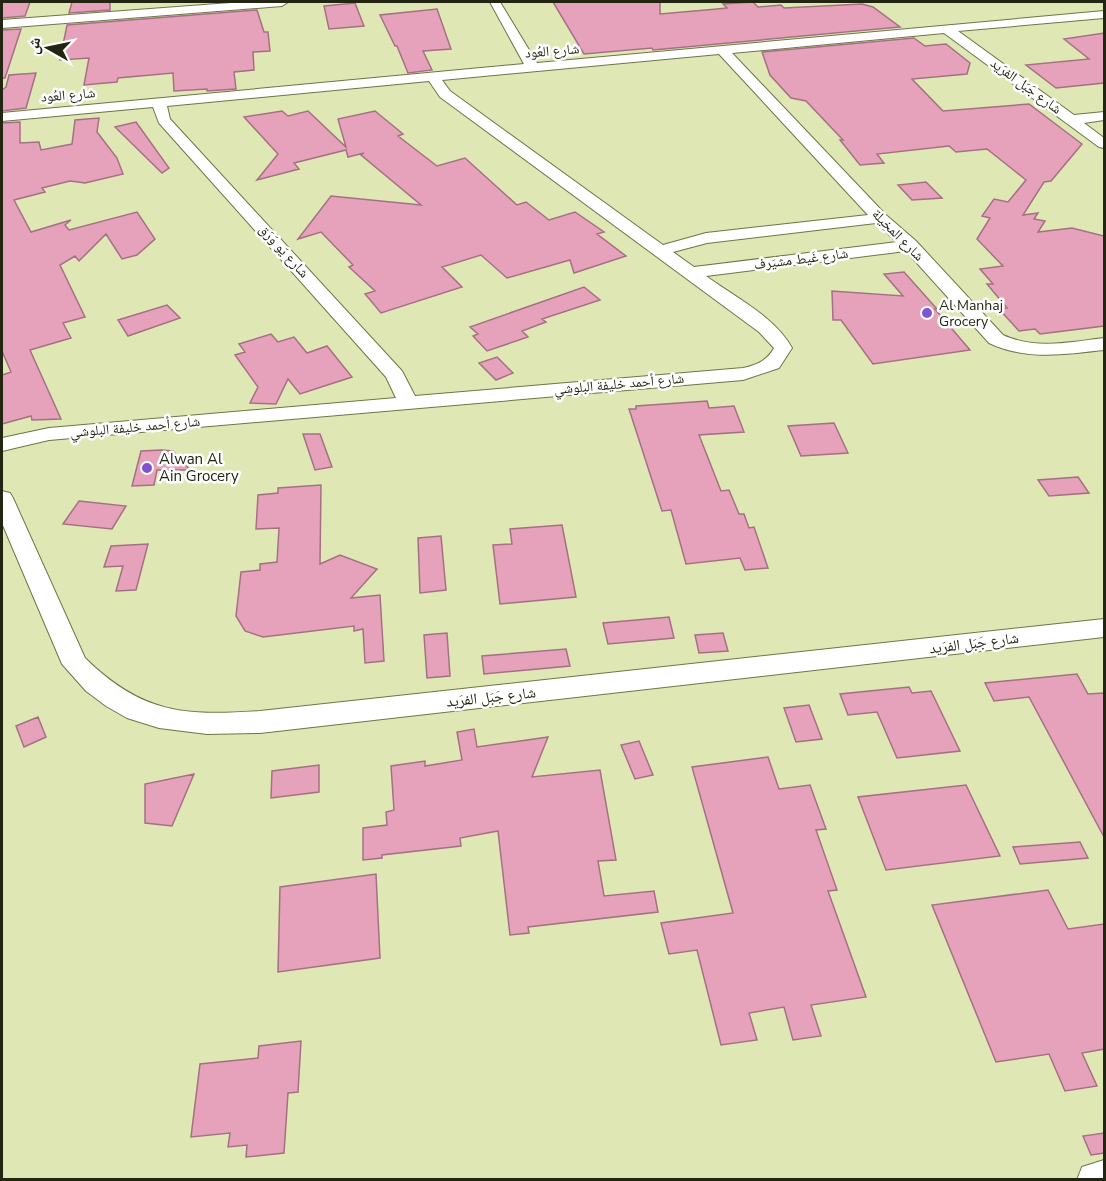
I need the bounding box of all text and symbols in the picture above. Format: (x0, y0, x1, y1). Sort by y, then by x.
north arrow (18, 18, 78, 78)
text: ش (22, 36, 46, 56)
street label: شارع العُود (524, 39, 580, 63)
street label: شارع جَبَل الفرَيد (986, 54, 1066, 118)
street label: شارع العُود (40, 83, 96, 107)
street label: شارع المخِيلة (868, 205, 928, 265)
street label: شارع يَو وَرَق (255, 220, 313, 282)
street label: شارع غَيط مشيَرف (753, 244, 849, 274)
place label: Al Manhaj Grocery (939, 296, 1003, 331)
marker: Al Manhaj Grocery (920, 306, 934, 320)
street label: شارع أحمد خليفة البلوشي (553, 369, 685, 401)
street label: شارع أحمد خليفة البلوشي (69, 412, 201, 444)
place label: Alwan Al Ain Grocery (159, 449, 239, 486)
marker: Alwan Al Ain Grocery (140, 461, 154, 475)
street label: شارع جَبَل الفرَيد (928, 628, 1020, 658)
street label: شارع جَبَل الفرَيد (445, 682, 537, 712)

